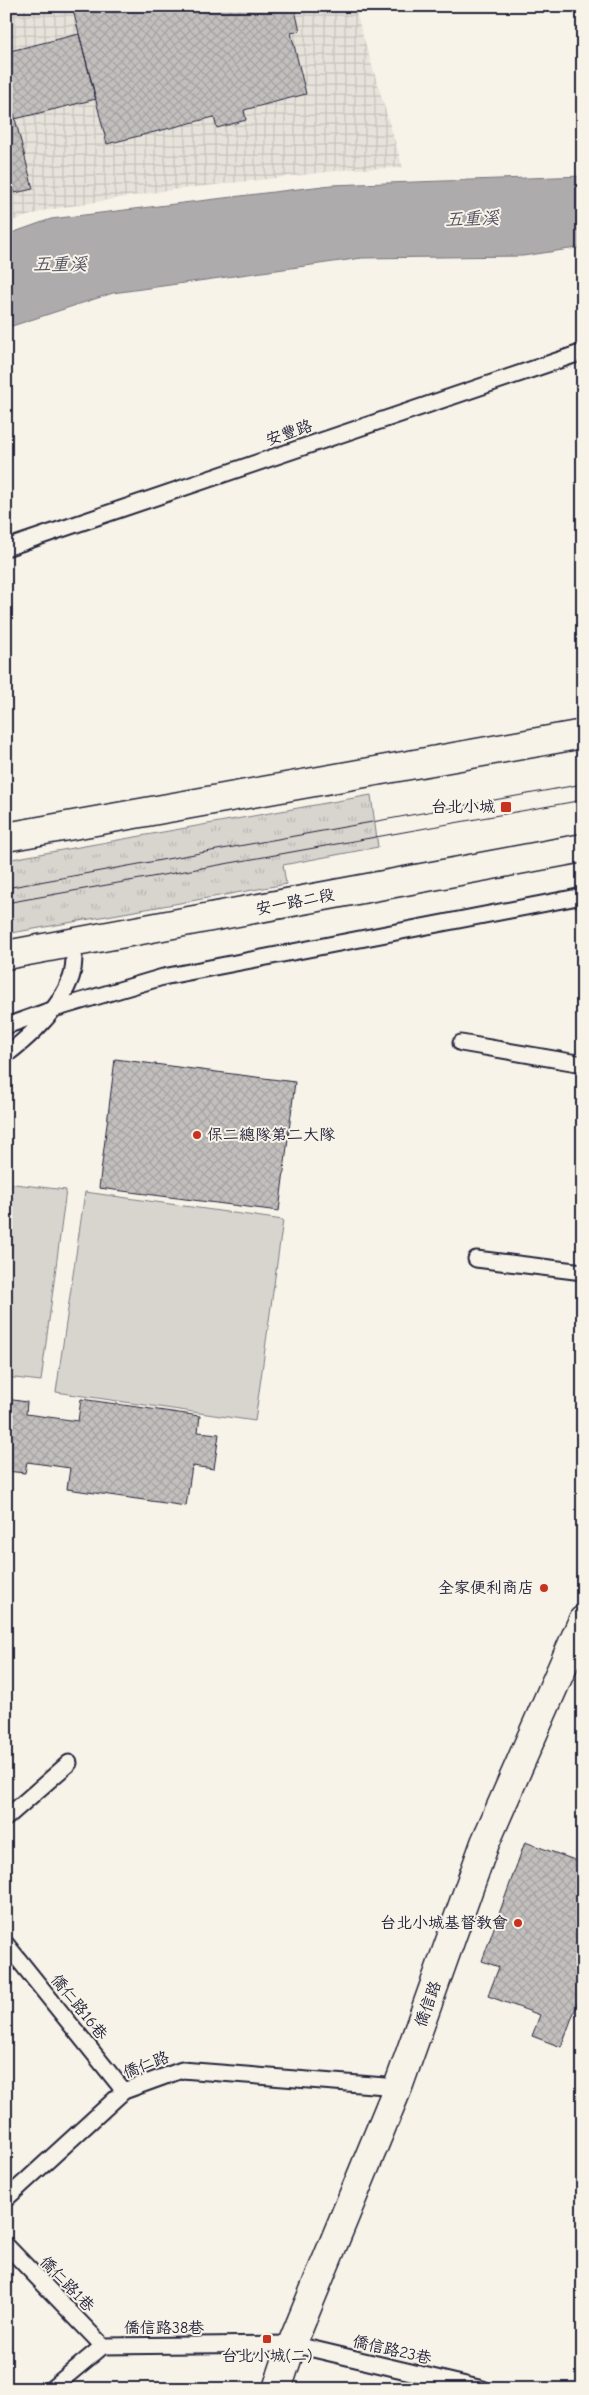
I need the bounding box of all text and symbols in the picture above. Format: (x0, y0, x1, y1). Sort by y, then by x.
water label: 五重溪 (445, 208, 500, 230)
water label: 五重溪 (33, 254, 88, 275)
street label: 安豐路 (263, 417, 315, 449)
place label: 台北小城 (431, 798, 495, 816)
marker: 台北小城 (499, 800, 513, 814)
street label: 安一路二段 (254, 886, 336, 918)
place label: 保二總隊第二大隊 (207, 1126, 335, 1144)
marker: 保二總隊第二大隊 (191, 1129, 203, 1141)
place label: 全家便利商店 (438, 1579, 534, 1597)
marker: 全家便利商店 (538, 1582, 550, 1594)
place label: 台北小城基督教會 (380, 1914, 508, 1932)
marker: 台北小城基督教會 (512, 1917, 524, 1929)
street label: 僑仁路16巷 (47, 1971, 111, 2043)
street label: 僑信路 (411, 1978, 445, 2030)
street label: 僑仁路 (120, 2048, 172, 2082)
street label: 僑仁路1巷 (36, 2252, 98, 2316)
street label: 僑信路38巷 (124, 2319, 204, 2337)
street label: 僑信路23巷 (351, 2332, 433, 2368)
marker: 台北小城(二) (261, 2333, 273, 2345)
place label: 台北小城(二) (221, 2347, 313, 2365)

